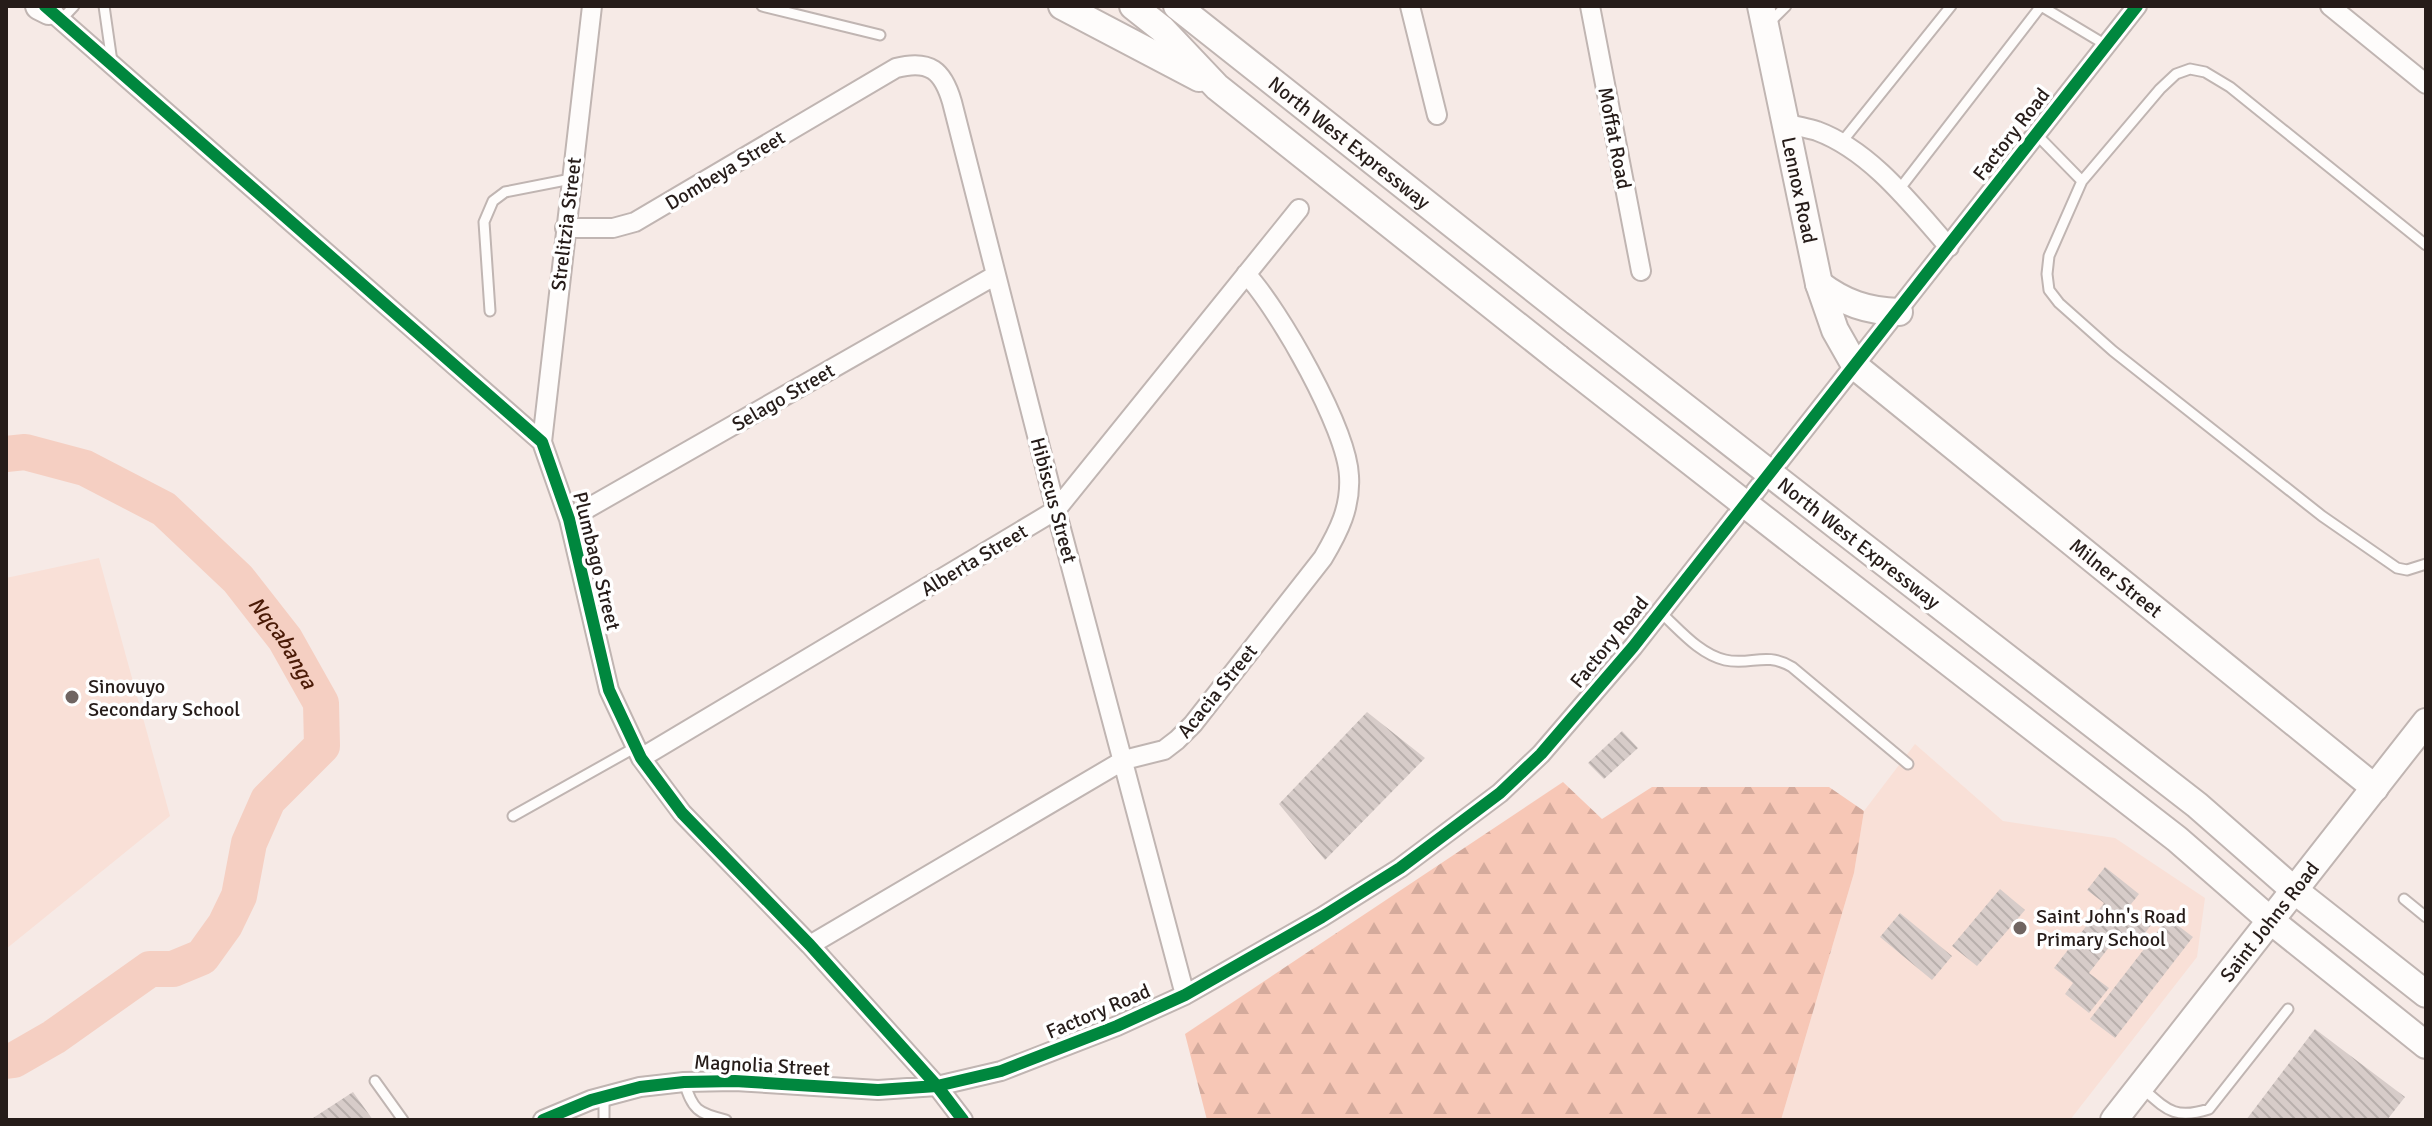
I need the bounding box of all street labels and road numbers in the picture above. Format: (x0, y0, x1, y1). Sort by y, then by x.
street label: North West Expressway (1263, 71, 1436, 215)
street label: Factory Road (1967, 83, 2055, 186)
street label: Moffat Road (1592, 85, 1637, 191)
street label: Dombeya Street (661, 125, 790, 216)
street label: Lennox Road (1776, 135, 1822, 246)
street label: Strelitzia Street (546, 156, 587, 292)
street label: Selago Street (727, 358, 839, 437)
street label: Hibiscus Street (1025, 434, 1082, 566)
street label: North West Expressway (1772, 472, 1946, 615)
street label: Plumbago Street (567, 489, 626, 633)
street label: Alberta Street (916, 519, 1032, 602)
street label: Milner Street (2064, 533, 2167, 623)
street label: Factory Road (1565, 591, 1654, 693)
street label: Acacia Street (1172, 639, 1263, 743)
street label: Saint Johns Road (2215, 857, 2325, 987)
street label: Factory Road (1042, 978, 1154, 1045)
street label: Magnolia Street (693, 1049, 831, 1082)

